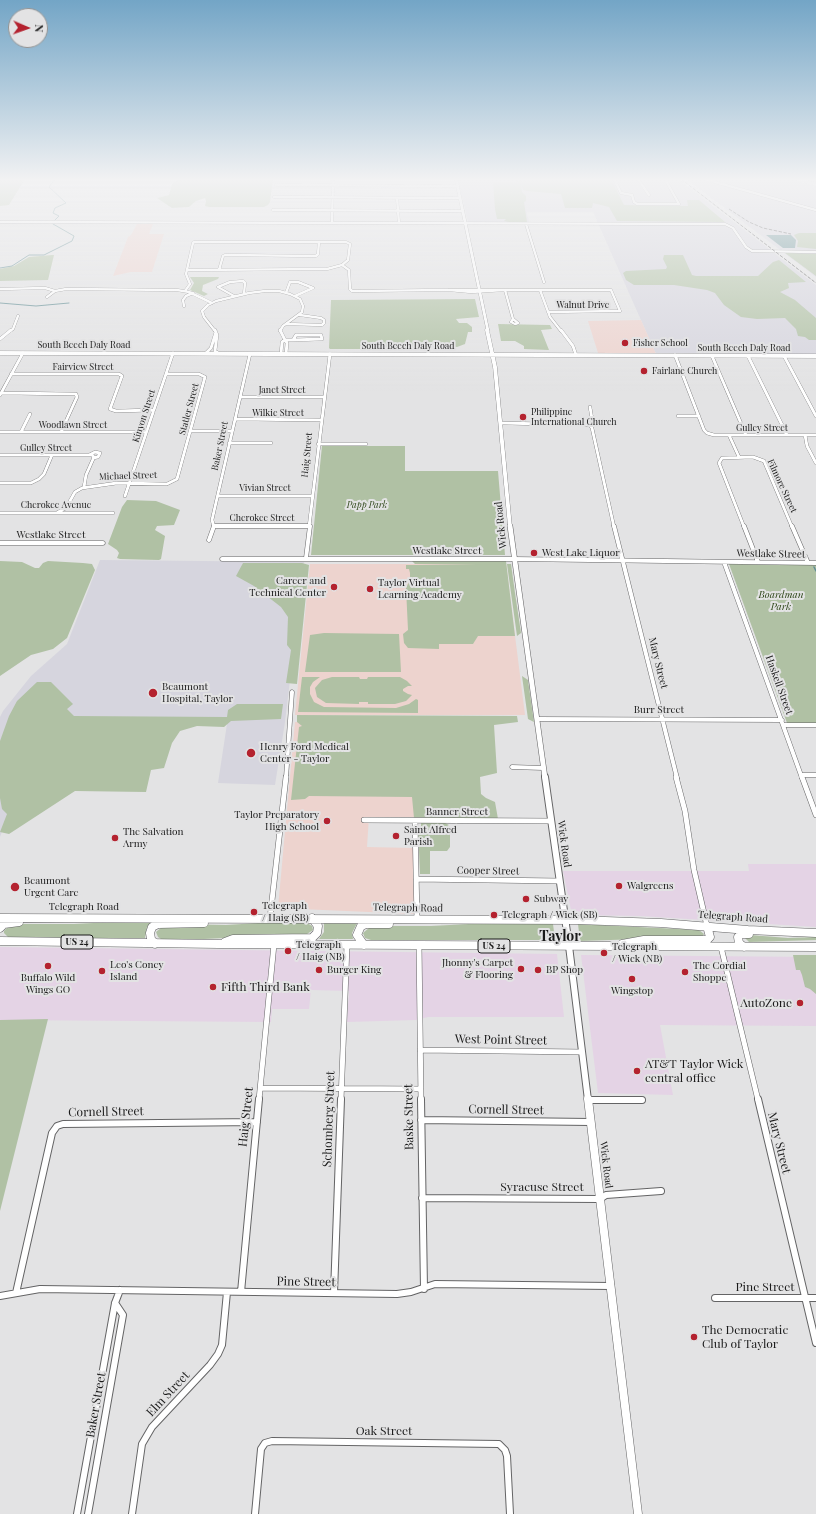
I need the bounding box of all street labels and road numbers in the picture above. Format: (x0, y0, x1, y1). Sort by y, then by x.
street label: Walnut Drive (557, 300, 609, 310)
street label: South Beech Daly Road (37, 340, 131, 350)
street label: South Beech Daly Road (361, 341, 455, 351)
street label: South Beech Daly Road (697, 343, 791, 353)
street label: Fairview Street (52, 362, 114, 372)
street label: Statler Street (177, 382, 201, 436)
street label: Janet Street (259, 385, 305, 395)
street label: Kinyon Street (130, 388, 158, 444)
street label: Wilkie Street (252, 408, 304, 418)
street label: Woodlawn Street (39, 420, 107, 430)
street label: Baker Street (210, 421, 230, 471)
street label: Gulley Street (736, 423, 788, 433)
street label: Haig Street (299, 432, 315, 478)
street label: Gulley Street (20, 443, 72, 453)
street label: Filmore Street (765, 457, 799, 515)
street label: Michael Street (99, 470, 157, 482)
street label: Vivian Street (239, 483, 291, 493)
street label: Cherokee Avenue (21, 500, 91, 510)
street label: Wick Road (493, 501, 509, 549)
street label: Cherokee Street (230, 513, 294, 523)
street label: Westlake Street (17, 529, 85, 541)
street label: Westlake Street (413, 545, 481, 557)
street label: Westlake Street (736, 547, 806, 561)
street label: Mary Street (646, 636, 670, 690)
street label: Haskell Street (763, 654, 795, 716)
street label: Burr Street (634, 704, 684, 716)
street label: Banner Street (426, 806, 488, 818)
street label: Wick Road (555, 820, 573, 868)
street label: Cooper Street (457, 864, 519, 878)
street label: Telegraph Road (49, 901, 119, 913)
street label: Telegraph Road (373, 901, 443, 915)
street label: Telegraph Road (698, 909, 768, 925)
road number: US 24 (61, 935, 93, 949)
road number: US 24 (478, 939, 510, 953)
street label: West Point Street (455, 1032, 547, 1048)
street label: Schomberg Street (320, 1071, 338, 1167)
street label: Baske Street (401, 1084, 417, 1150)
street label: Haig Street (236, 1086, 256, 1148)
street label: Cornell Street (468, 1102, 544, 1118)
street label: Cornell Street (68, 1104, 144, 1120)
street label: Mary Street (764, 1111, 794, 1175)
street label: Wick Road (597, 1141, 615, 1189)
street label: Syracuse Street (500, 1180, 584, 1194)
street label: Pine Street (276, 1274, 336, 1290)
street label: Pine Street (736, 1280, 794, 1294)
street label: Elm Street (143, 1368, 193, 1420)
street label: Baker Street (83, 1371, 109, 1439)
street label: Oak Street (356, 1424, 412, 1438)

